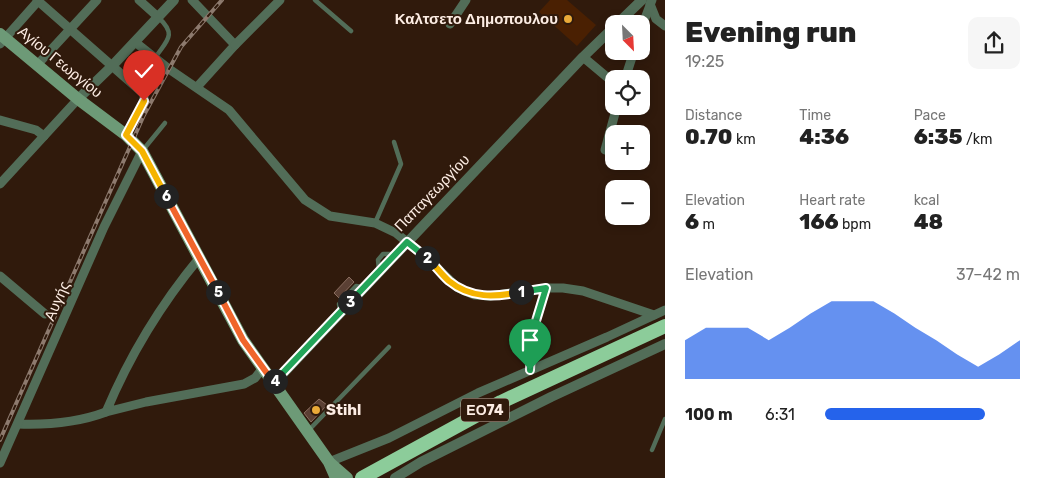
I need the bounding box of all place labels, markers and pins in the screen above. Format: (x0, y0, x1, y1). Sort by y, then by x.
place label: Καλτσετο Δημοπουλου (395, 10, 558, 28)
marker: Καλτσετο Δημοπουλου (562, 13, 574, 25)
pin (123, 50, 165, 101)
pin: 6 (154, 184, 178, 208)
pin: 2 (414, 246, 440, 270)
pin: 5 (206, 280, 230, 304)
pin: 1 (508, 280, 534, 304)
pin: 3 (338, 290, 362, 314)
pin (509, 319, 551, 370)
pin: 4 (262, 368, 288, 394)
place label: Stihl (326, 401, 361, 419)
marker: Stihl (310, 404, 322, 416)

